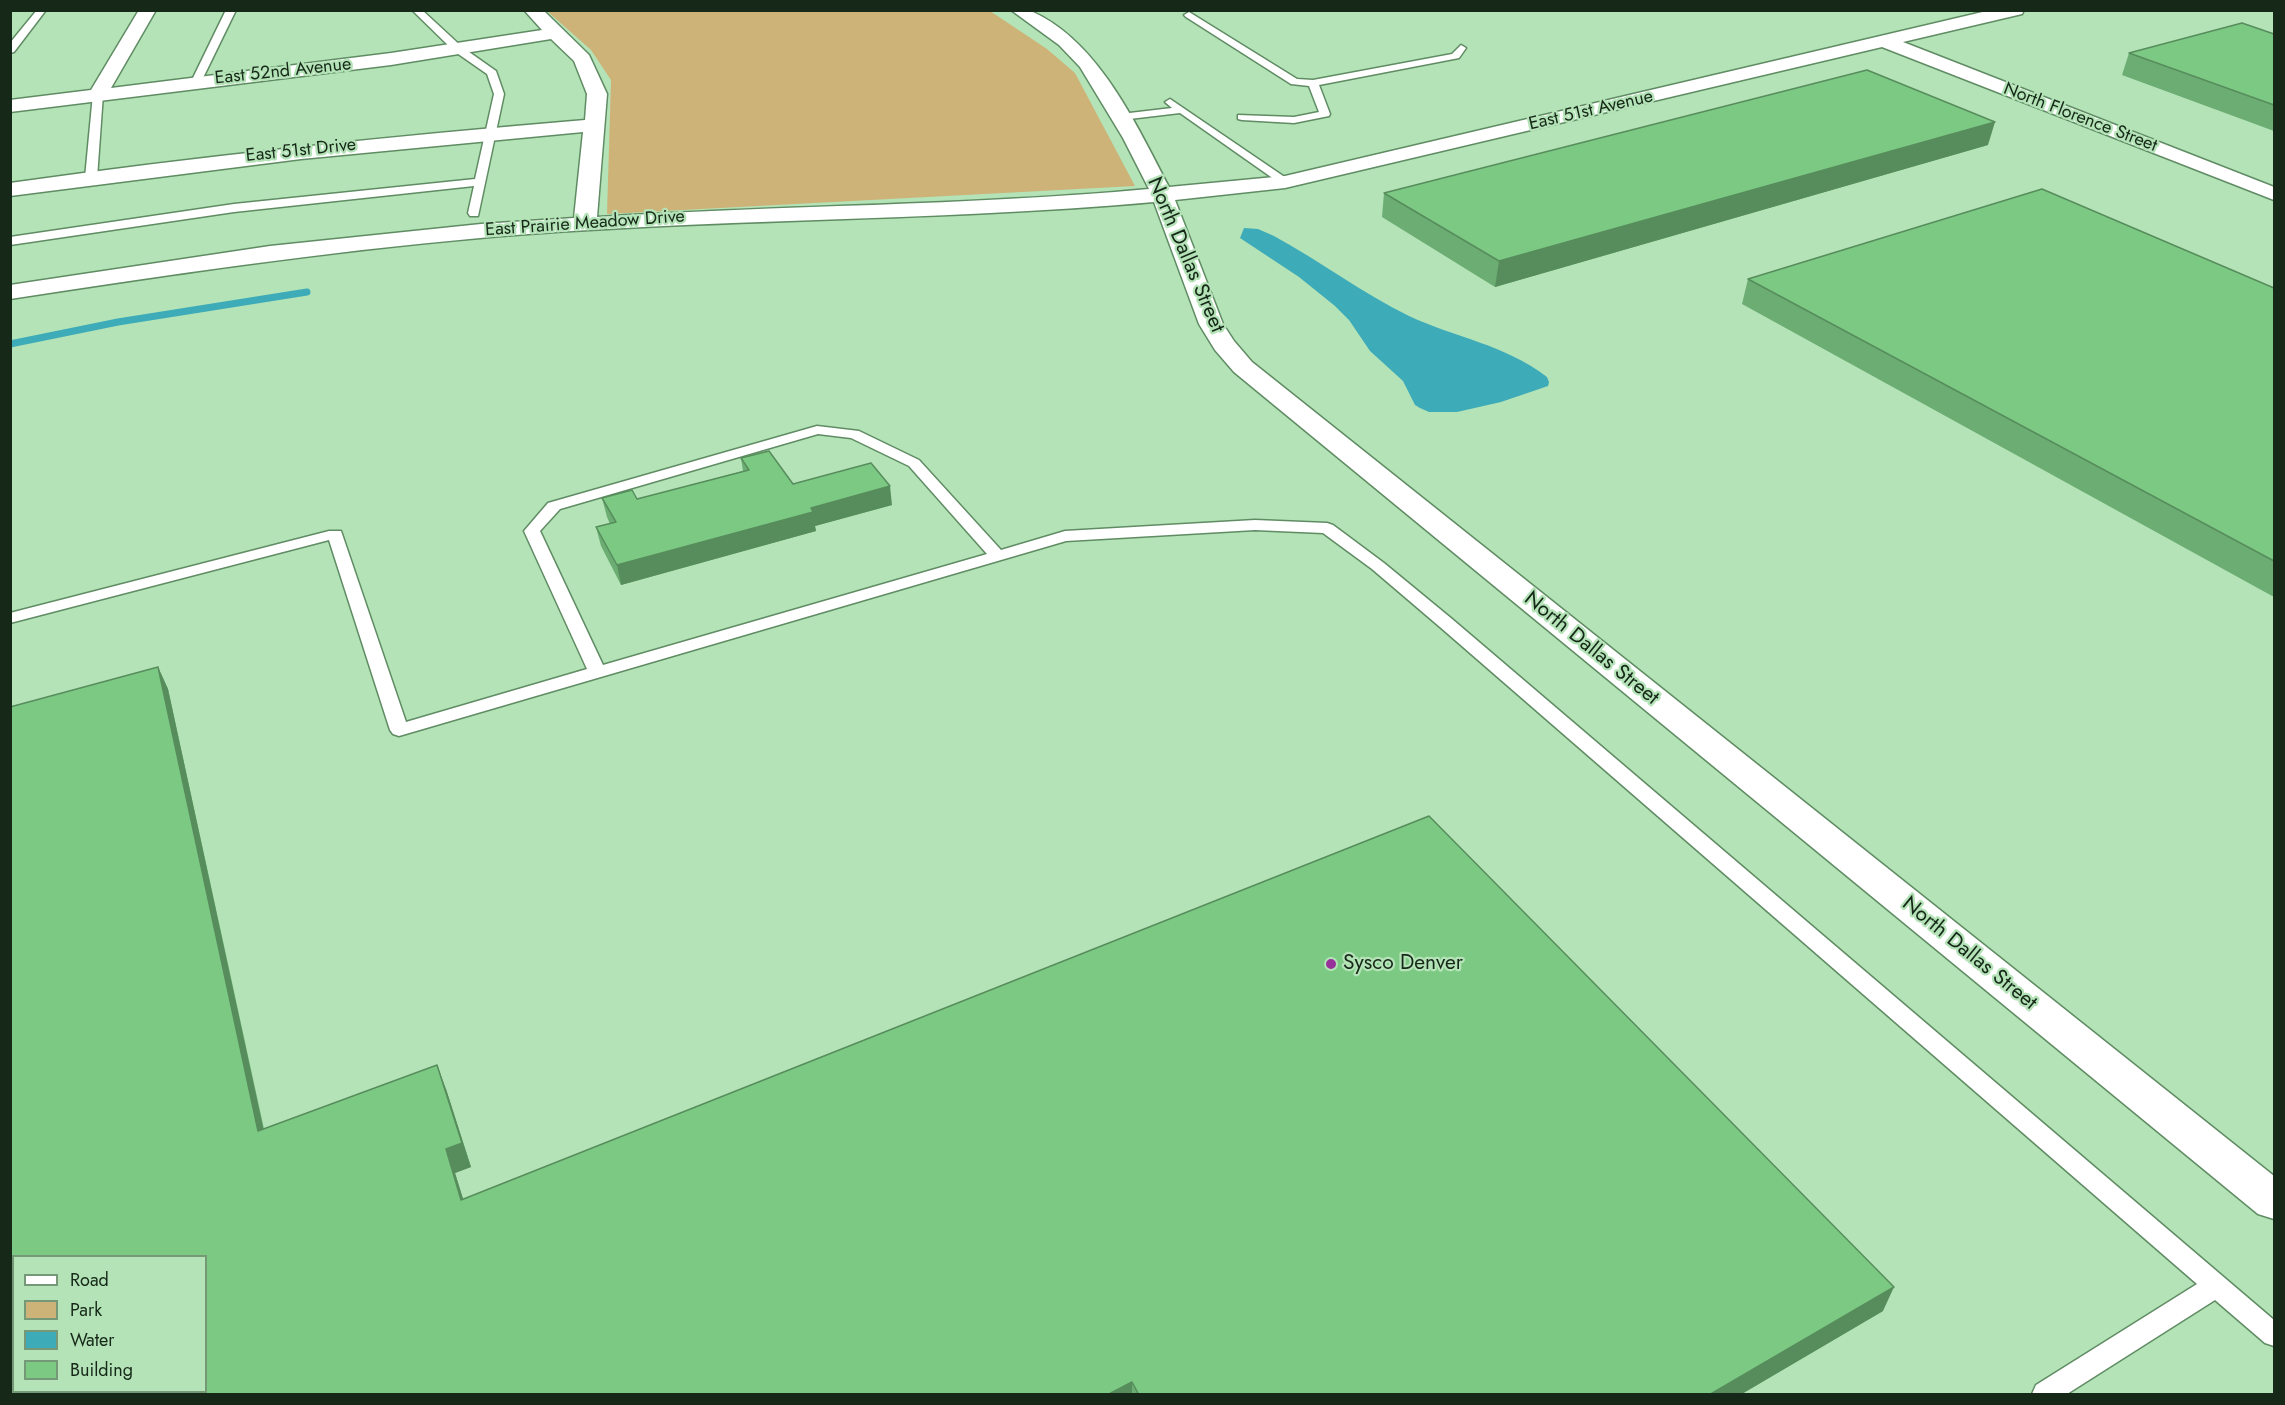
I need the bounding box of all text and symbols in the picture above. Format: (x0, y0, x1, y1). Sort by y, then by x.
street label: East 52nd Avenue (214, 54, 352, 90)
street label: North Florence Street (2000, 79, 2160, 157)
street label: East 51st Avenue (1527, 86, 1655, 136)
street label: East 51st Drive (245, 134, 357, 168)
street label: North Dallas Street (1141, 174, 1229, 336)
street label: East Prairie Meadow Drive (484, 206, 686, 242)
street label: North Dallas Street (1518, 587, 1664, 711)
street label: North Dallas Street (1896, 892, 2042, 1016)
place label: Sysco Denver (1343, 951, 1463, 977)
marker: Sysco Denver (1324, 957, 1338, 971)
legend (12, 1255, 207, 1393)
text: Road (70, 1267, 109, 1293)
text: Park (70, 1297, 102, 1323)
text: Water (70, 1327, 114, 1353)
text: Building (70, 1357, 133, 1383)

